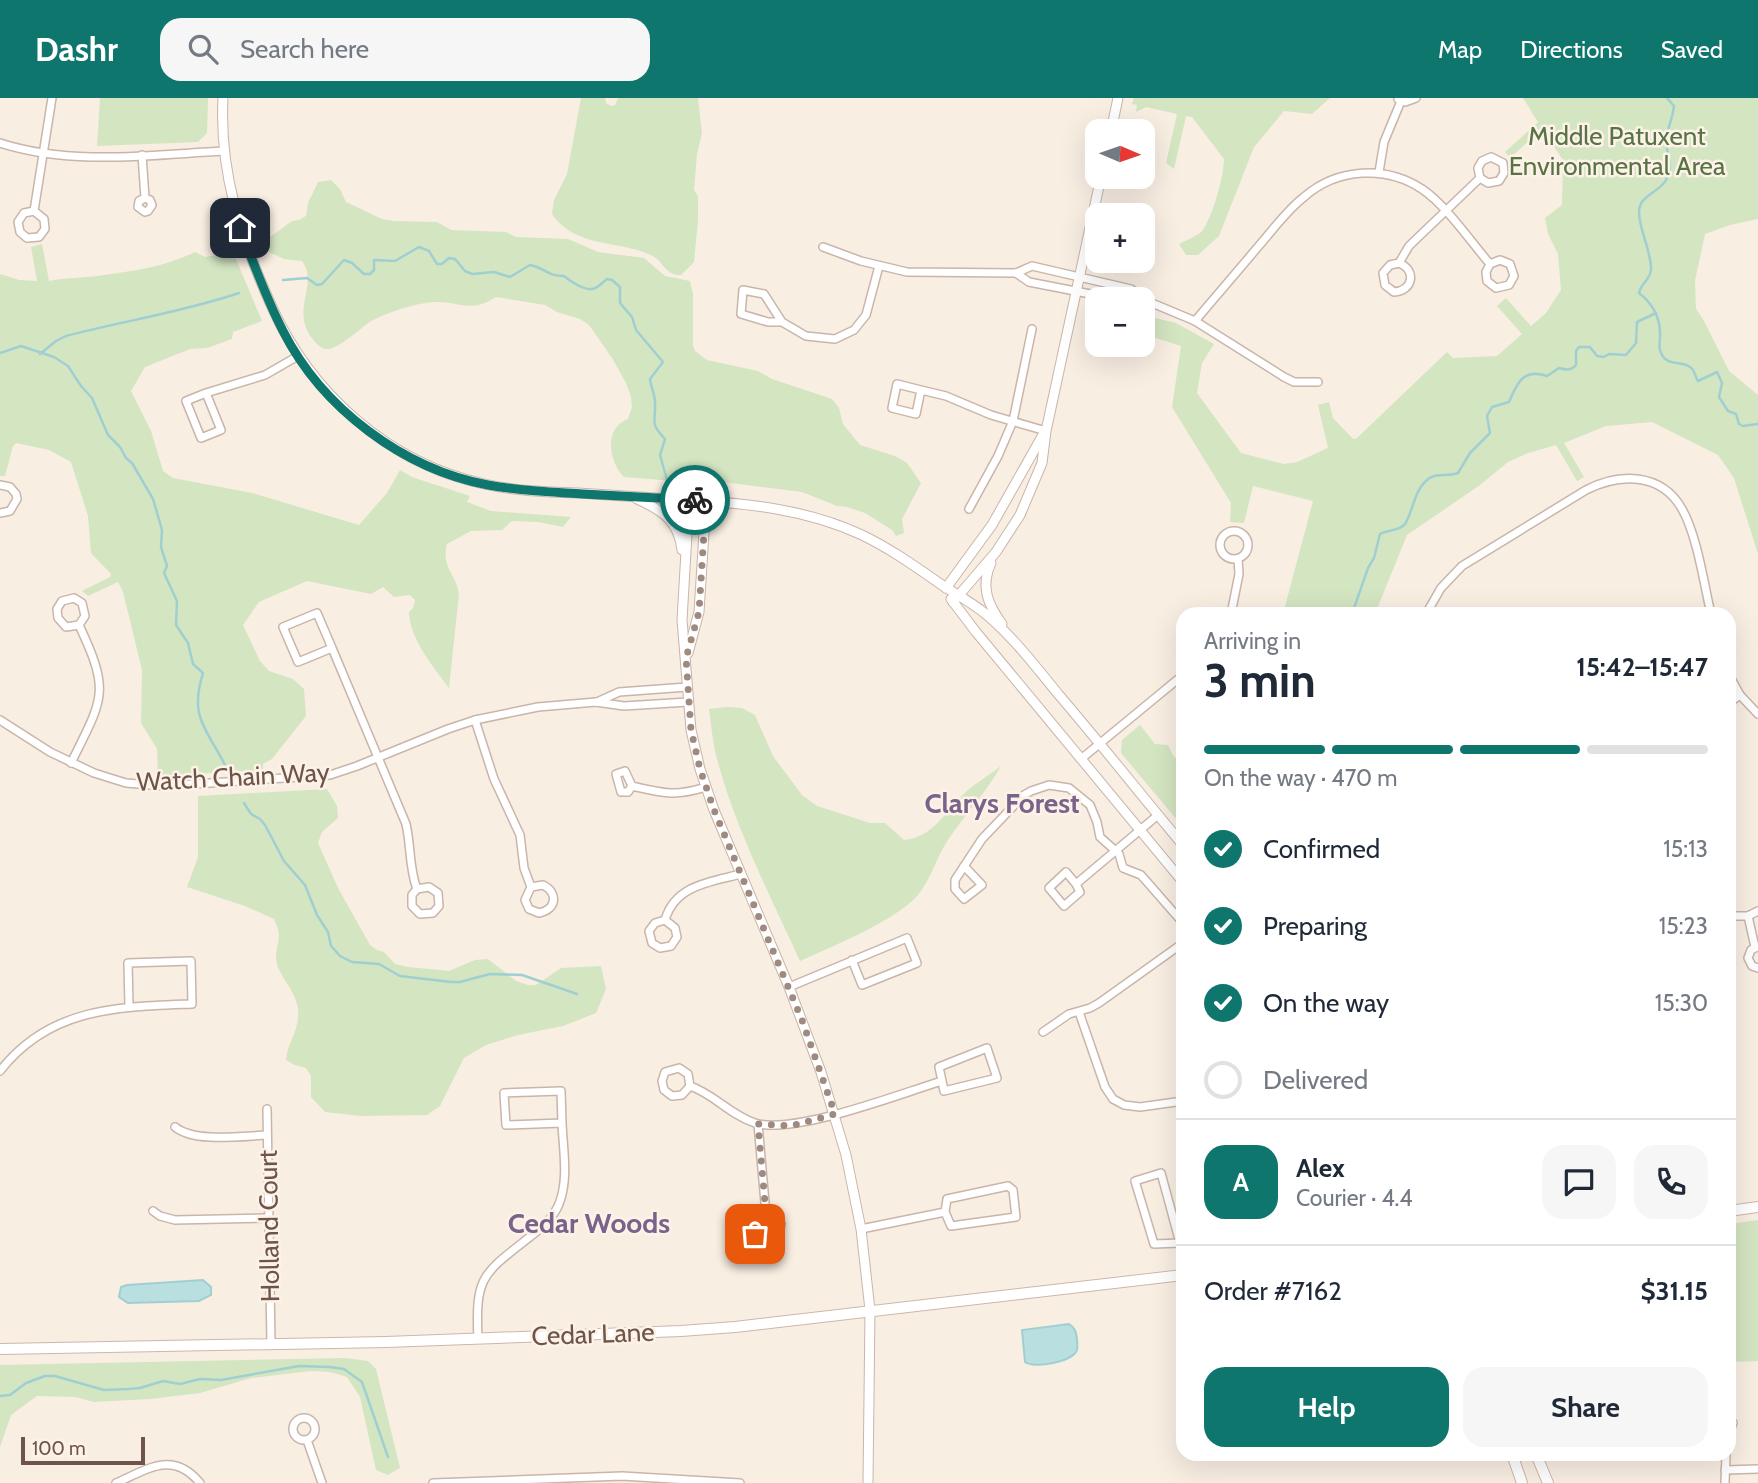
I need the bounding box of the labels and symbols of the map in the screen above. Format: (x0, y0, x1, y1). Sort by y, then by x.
north arrow (1085, 119, 1155, 189)
park label: Middle Patuxent Environmental Area (1509, 120, 1726, 182)
pin (210, 198, 270, 258)
courier (660, 465, 730, 535)
street label: Watch Chain Way (136, 756, 330, 798)
district label: Clarys Forest (924, 786, 1080, 820)
street label: Holland Court (252, 1149, 286, 1302)
pin (725, 1204, 785, 1264)
district label: Cedar Woods (508, 1206, 670, 1240)
street label: Cedar Lane (531, 1316, 655, 1352)
scale bar (21, 1434, 145, 1466)

